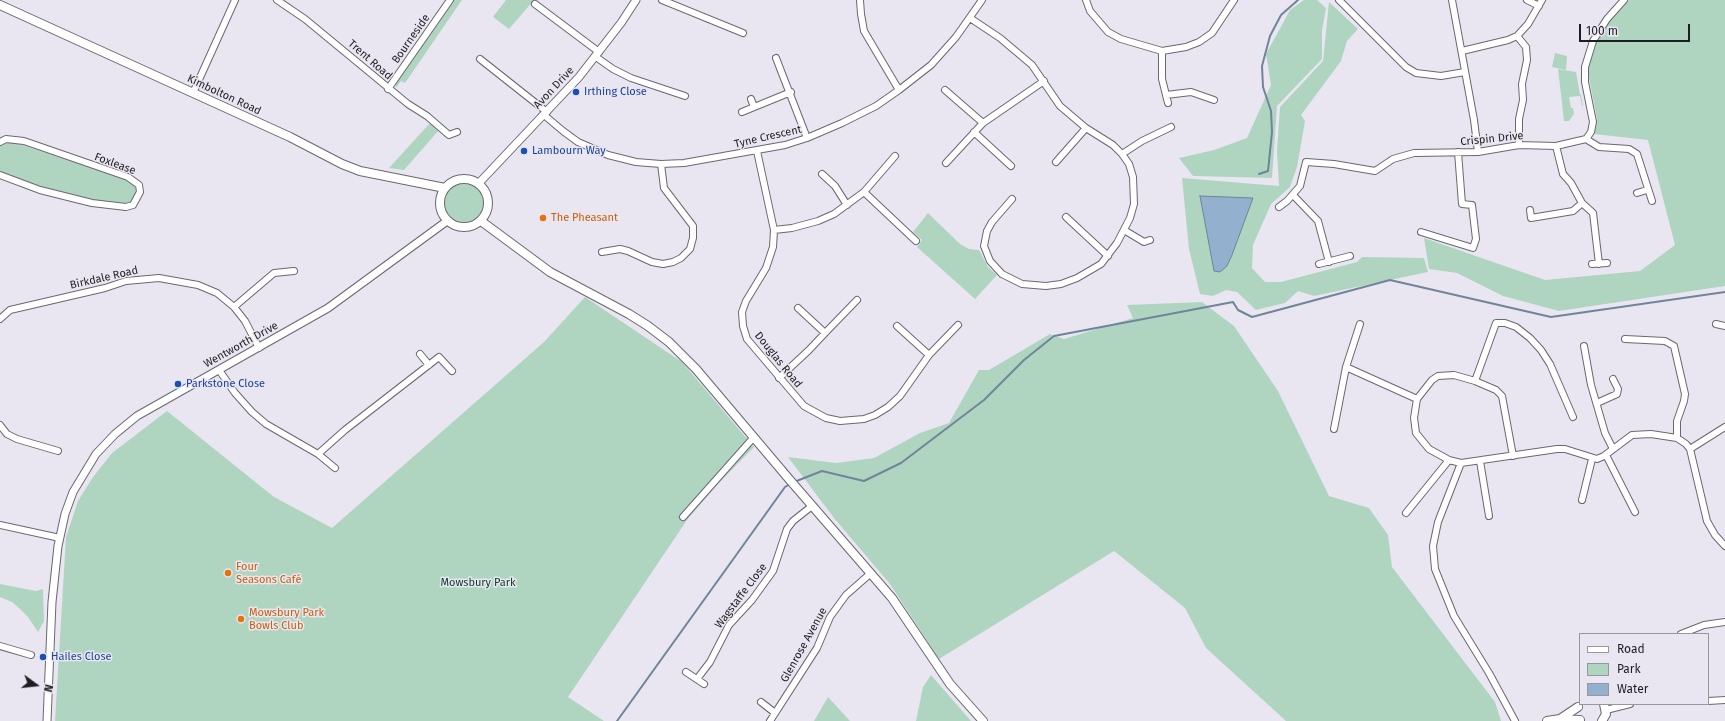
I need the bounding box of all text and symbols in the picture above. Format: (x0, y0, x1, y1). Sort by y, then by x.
street label: Bourneside (389, 12, 433, 66)
scale bar (1581, 16, 1692, 42)
text: 100 m (1586, 24, 1618, 38)
street label: Trent Road (345, 37, 395, 83)
street label: Avon Drive (531, 64, 577, 112)
street label: Kimbolton Road (185, 72, 263, 118)
place label: Irthing Close (584, 85, 647, 99)
marker: Irthing Close (571, 87, 581, 97)
street label: Tyne Crescent (733, 123, 803, 151)
street label: Crispin Drive (1460, 129, 1524, 149)
place label: Lambourn Way (532, 144, 606, 158)
marker: Lambourn Way (519, 146, 529, 156)
street label: Foxlease (93, 150, 137, 178)
place label: The Pheasant (551, 211, 618, 225)
marker: The Pheasant (538, 213, 548, 223)
street label: Birkdale Road (69, 264, 139, 292)
street label: Wentworth Drive (201, 319, 281, 371)
street label: Douglas Road (751, 329, 805, 391)
place label: Parkstone Close (186, 377, 265, 391)
marker: Parkstone Close (173, 379, 183, 389)
place label: Four Seasons Café (236, 560, 301, 586)
street label: Wagstaffe Close (712, 561, 770, 631)
marker: Four Seasons Café (223, 568, 233, 578)
park label: Mowsbury Park (440, 576, 516, 590)
street label: Glenrose Avenue (778, 605, 830, 685)
place label: Mowsbury Park Bowls Club (249, 606, 324, 632)
marker: Mowsbury Park Bowls Club (236, 614, 246, 624)
legend (1579, 633, 1709, 705)
text: Road (1617, 642, 1645, 656)
place label: Hailes Close (51, 650, 112, 664)
marker: Hailes Close (38, 652, 48, 662)
text: Park (1617, 662, 1641, 676)
north arrow (16, 665, 56, 705)
text: Water (1617, 682, 1648, 696)
text: N (41, 683, 55, 693)

